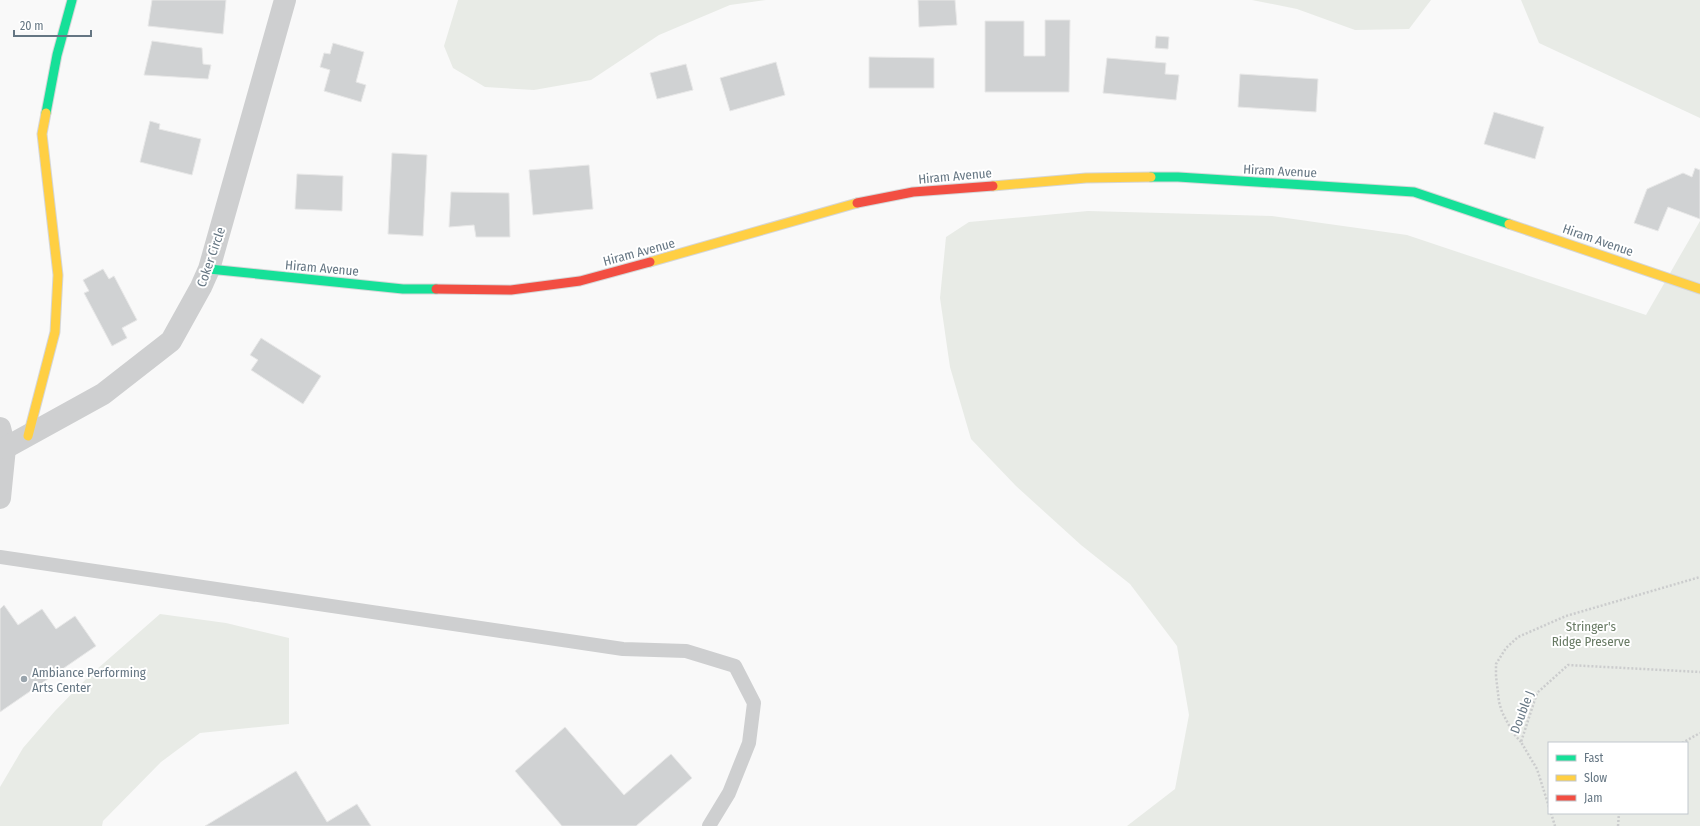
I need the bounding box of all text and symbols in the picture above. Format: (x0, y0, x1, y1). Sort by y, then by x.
scale bar (14, 12, 91, 38)
text: 20 m (20, 19, 44, 33)
street label: Hiram Avenue (1243, 162, 1317, 180)
street label: Hiram Avenue (918, 165, 992, 187)
street label: Hiram Avenue (1561, 221, 1635, 259)
street label: Coker Circle (194, 225, 228, 289)
street label: Hiram Avenue (601, 235, 677, 269)
street label: Hiram Avenue (285, 257, 359, 279)
park label: Stringer's Ridge Preserve (1552, 619, 1630, 649)
place label: Ambiance Performing Arts Center (32, 665, 147, 695)
marker: Ambiance Performing Arts Center (19, 674, 29, 684)
street label: Double J (1507, 689, 1537, 735)
legend (1548, 742, 1688, 814)
text: Fast (1584, 751, 1603, 765)
text: Slow (1584, 771, 1607, 785)
text: Jam (1584, 791, 1602, 805)

